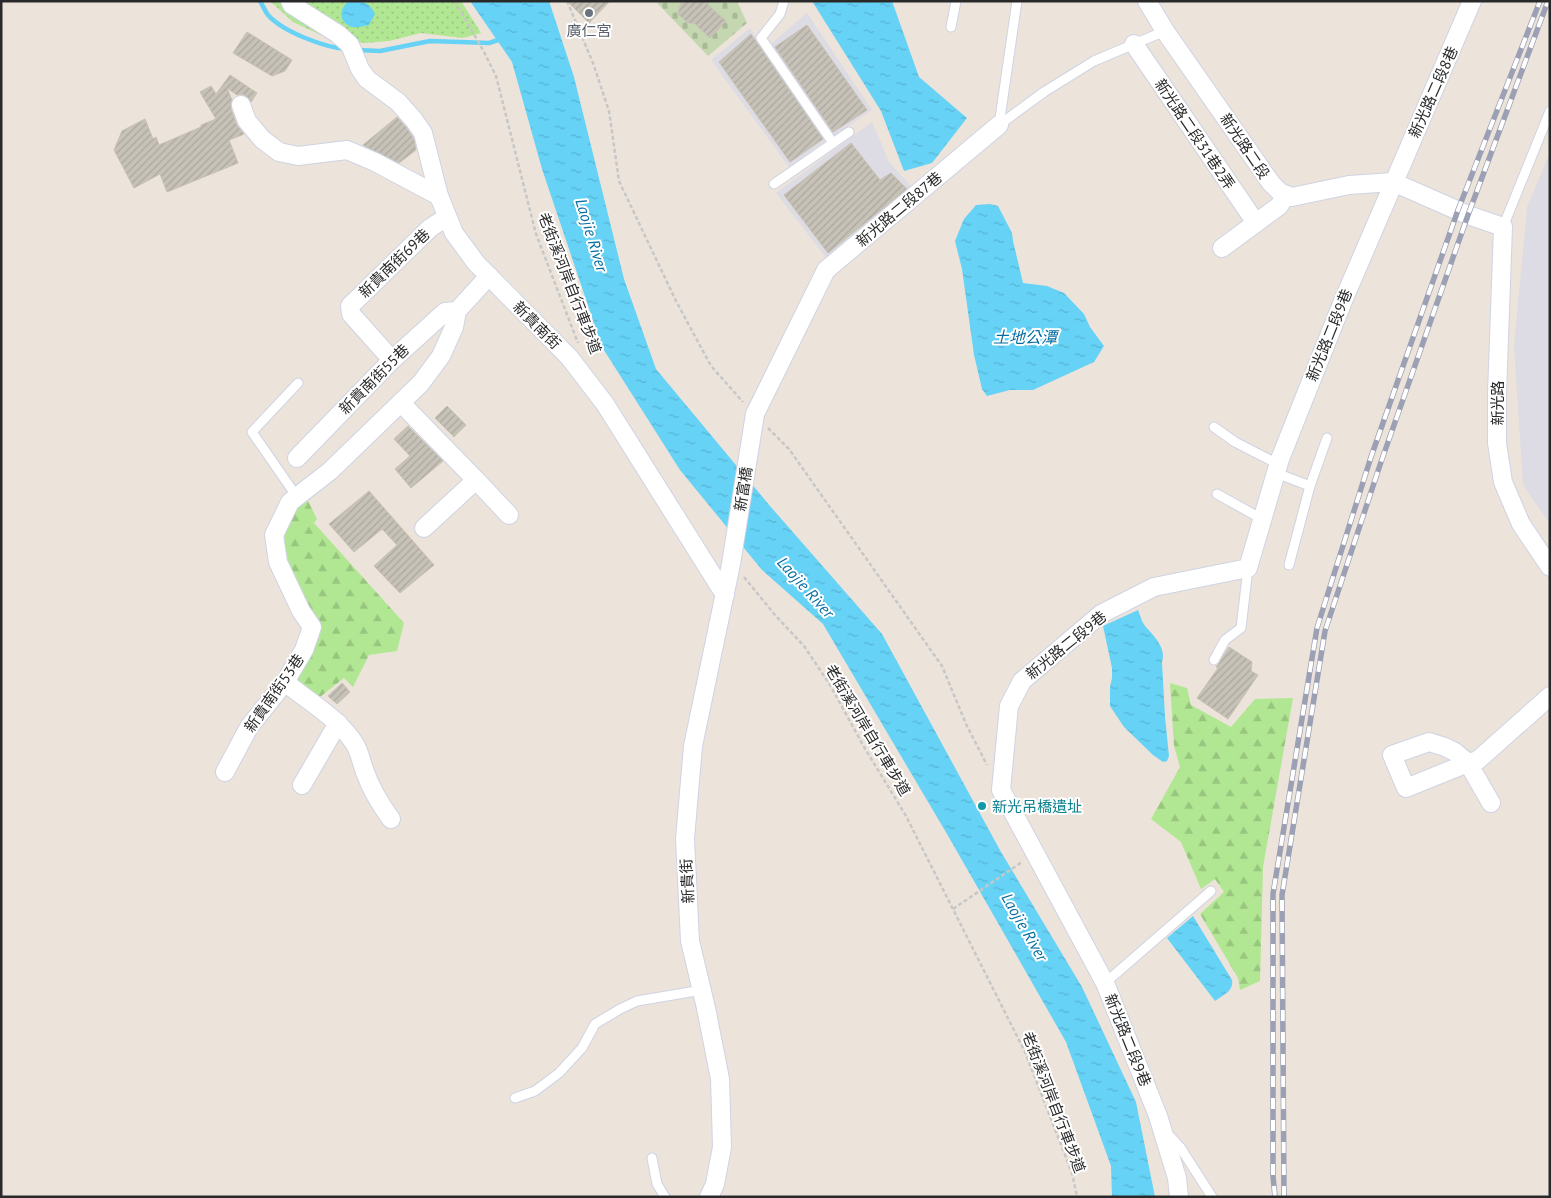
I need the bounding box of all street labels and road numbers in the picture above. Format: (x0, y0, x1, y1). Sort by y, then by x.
street label: 新光路二段8巷 (1404, 43, 1462, 141)
street label: 新光路二段31巷2弄 (1151, 75, 1239, 193)
street label: 新光路二段 (1216, 110, 1274, 182)
street label: 新光路二段87巷 (852, 168, 946, 250)
street label: 老街溪河岸自行車步道 (534, 210, 606, 356)
street label: 新貴南街69巷 (355, 224, 433, 302)
street label: 新光路二段9巷 (1302, 286, 1356, 384)
street label: 新貴南街 (509, 297, 565, 353)
street label: 新貴南街55巷 (335, 340, 413, 418)
street label: 新光路 (1488, 380, 1507, 426)
street label: 新富橋 (730, 465, 756, 513)
street label: 新光路二段9巷 (1022, 607, 1110, 683)
street label: 新貴南街53巷 (240, 650, 308, 736)
street label: 老街溪河岸自行車步道 (821, 661, 915, 799)
street label: 新貴街 (676, 858, 698, 904)
street label: 新光路二段9巷 (1101, 991, 1155, 1089)
street label: 老街溪河岸自行車步道 (1018, 1029, 1090, 1175)

